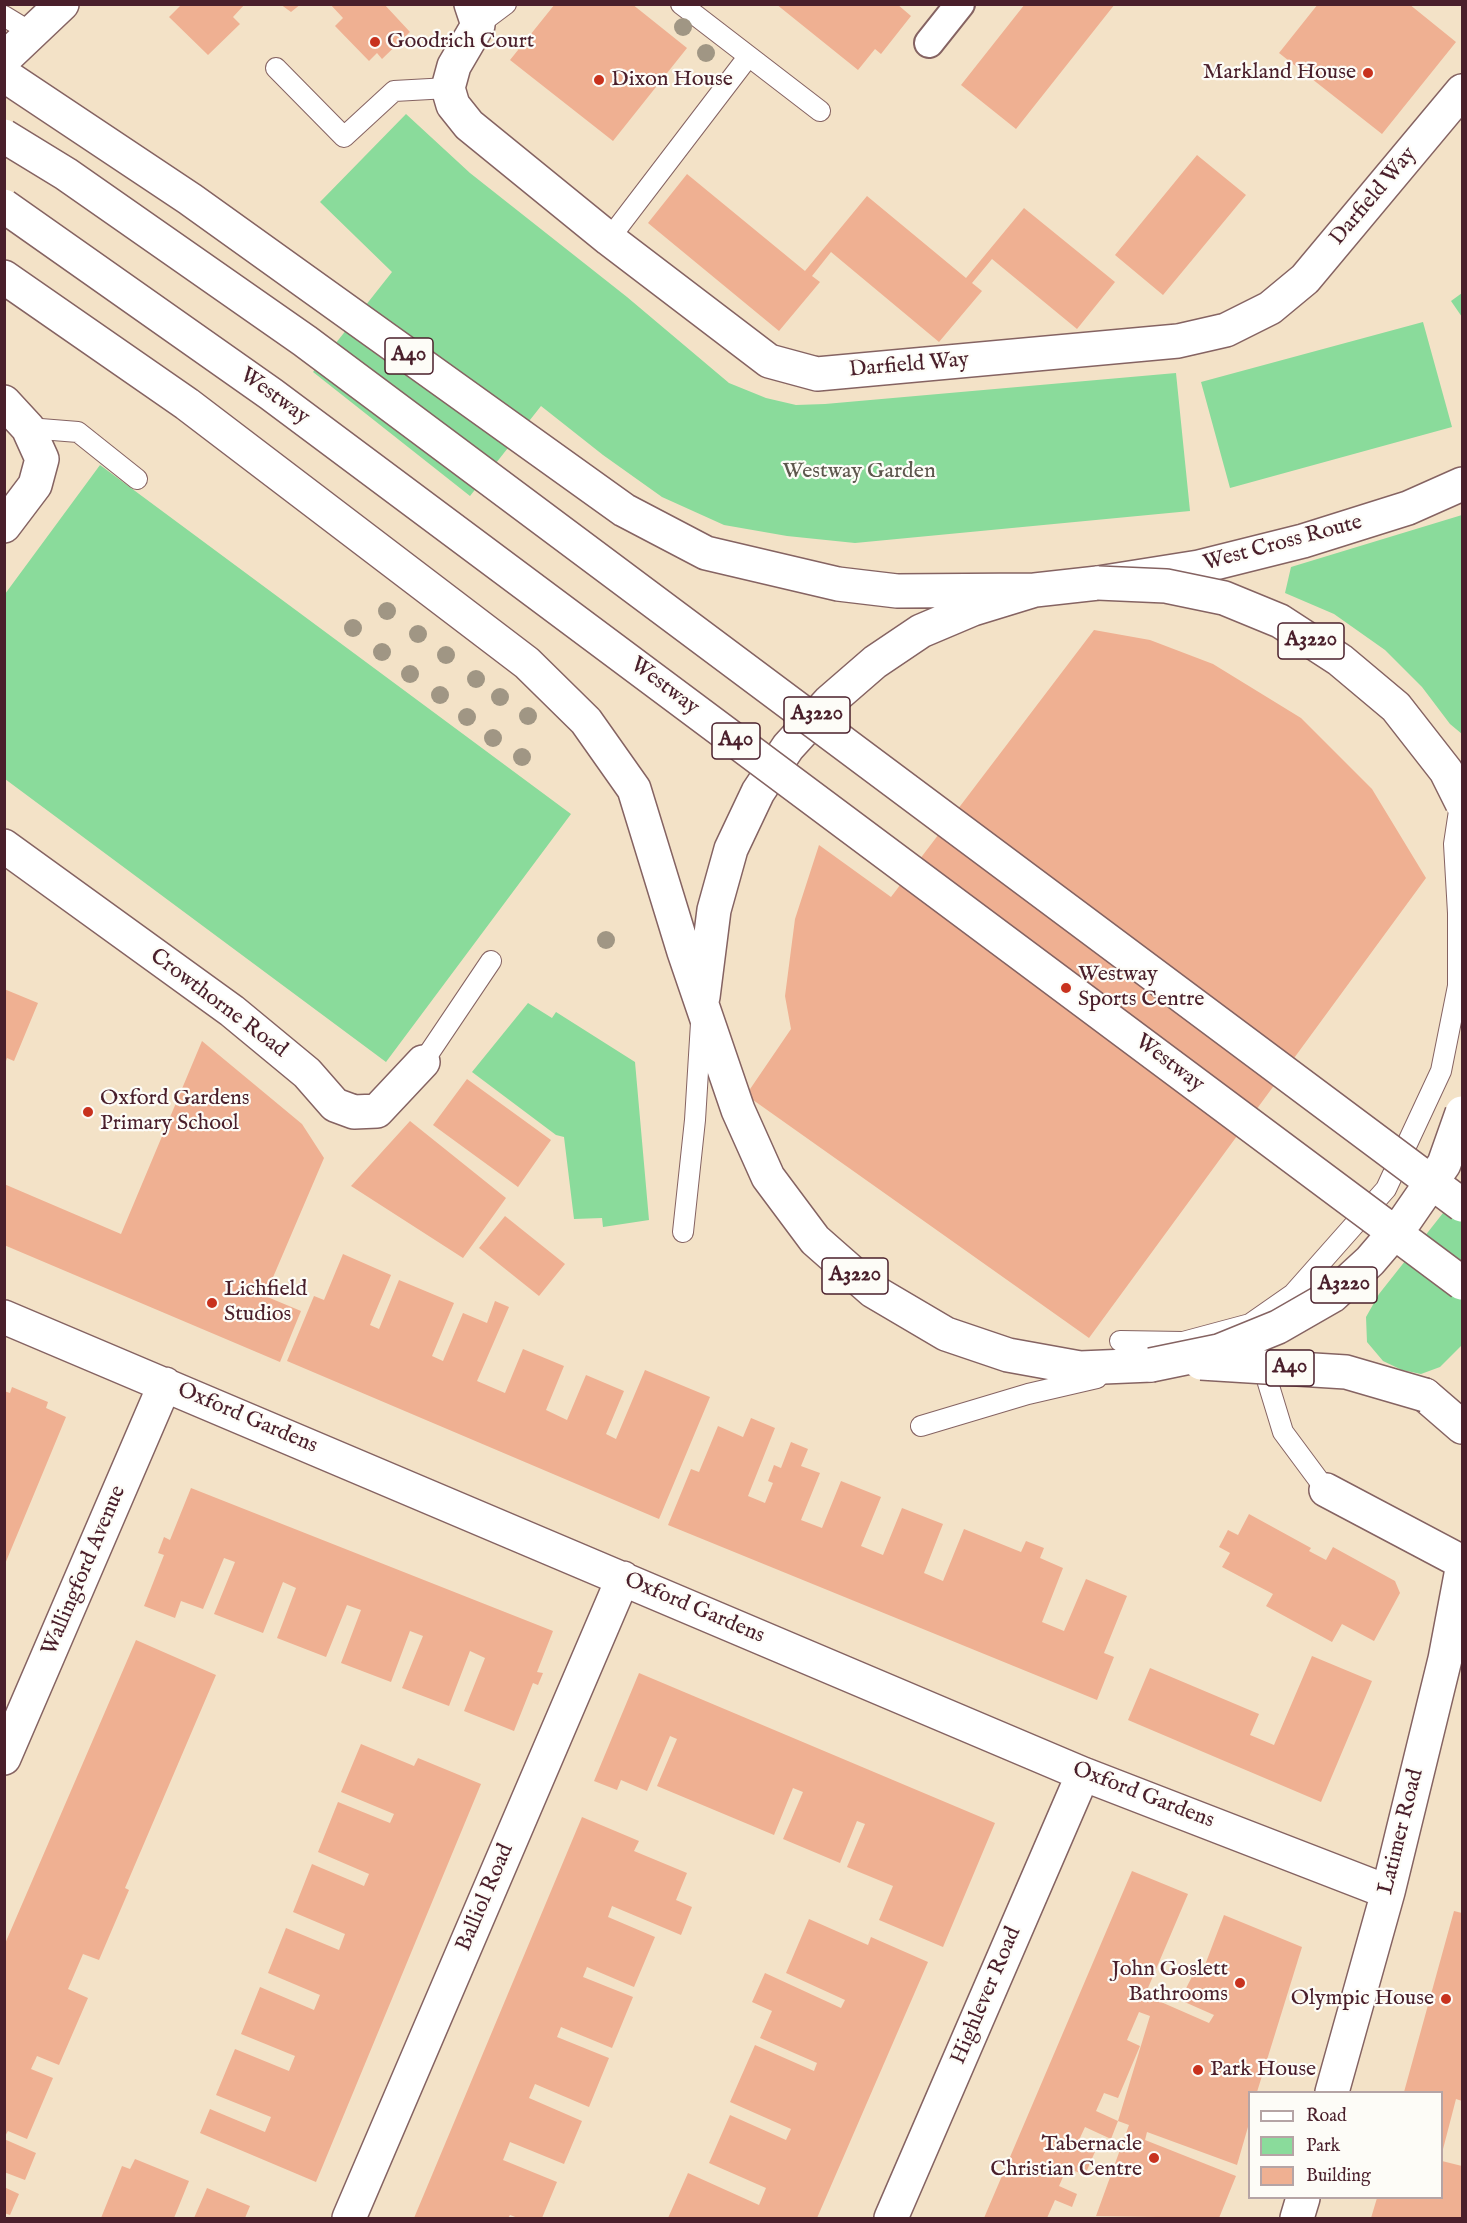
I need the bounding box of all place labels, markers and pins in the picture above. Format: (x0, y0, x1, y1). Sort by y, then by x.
place label: Goodrich Court (387, 29, 534, 55)
marker: Goodrich Court (368, 35, 382, 49)
place label: Markland House (1203, 60, 1356, 86)
marker: Markland House (1361, 66, 1375, 80)
place label: Dixon House (611, 67, 733, 93)
marker: Dixon House (592, 73, 606, 87)
place label: Westway Sports Centre (1078, 962, 1204, 1014)
marker: Westway Sports Centre (1059, 981, 1073, 995)
place label: Oxford Gardens Primary School (100, 1086, 250, 1138)
marker: Oxford Gardens Primary School (81, 1105, 95, 1119)
place label: Lichfield Studios (224, 1277, 307, 1328)
marker: Lichfield Studios (205, 1296, 219, 1310)
place label: John Goslett Bathrooms (1111, 1957, 1228, 2008)
marker: John Goslett Bathrooms (1233, 1976, 1247, 1990)
place label: Olympic House (1291, 1986, 1434, 2012)
marker: Olympic House (1439, 1992, 1453, 2006)
place label: Park House (1210, 2057, 1316, 2083)
marker: Park House (1191, 2063, 1205, 2077)
place label: Tabernacle Christian Centre (990, 2132, 1142, 2184)
marker: Tabernacle Christian Centre (1147, 2151, 1161, 2165)

